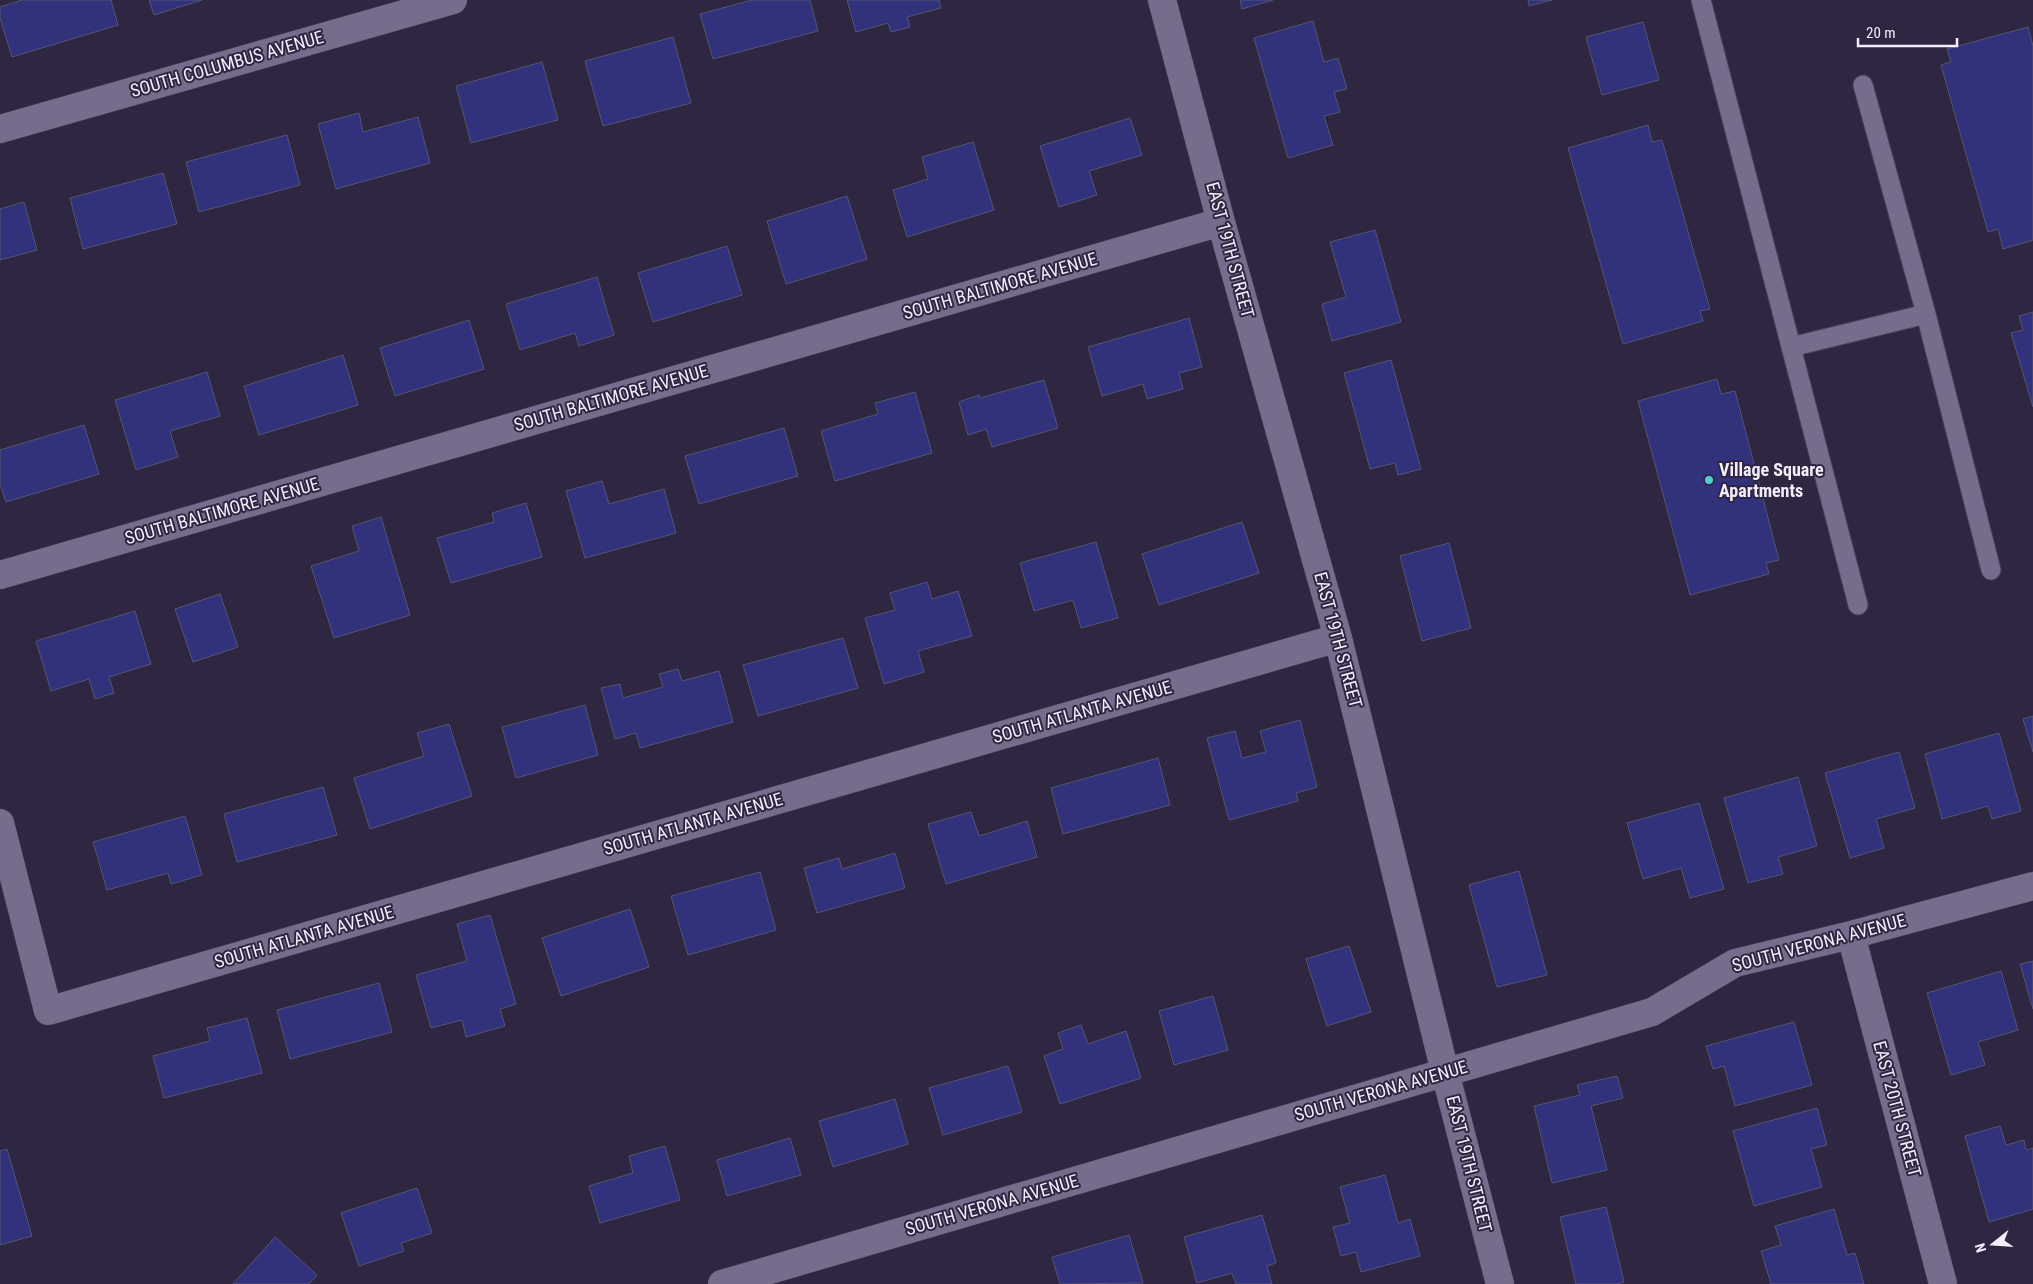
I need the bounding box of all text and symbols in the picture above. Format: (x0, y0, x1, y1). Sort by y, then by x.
scale bar (1858, 15, 1957, 47)
text: 20 m (1866, 24, 1896, 42)
street label: SOUTH COLUMBUS AVENUE (128, 26, 326, 101)
street label: EAST 19TH STREET (1202, 180, 1259, 320)
street label: SOUTH BALTIMORE AVENUE (900, 248, 1099, 323)
street label: SOUTH BALTIMORE AVENUE (511, 360, 710, 435)
place label: Village Square Apartments (1719, 459, 1824, 501)
street label: SOUTH BALTIMORE AVENUE (122, 473, 321, 548)
marker: Village Square Apartments (1703, 474, 1715, 486)
street label: EAST 19TH STREET (1310, 570, 1367, 710)
street label: SOUTH ATLANTA AVENUE (990, 676, 1174, 747)
street label: SOUTH ATLANTA AVENUE (601, 788, 785, 859)
street label: SOUTH ATLANTA AVENUE (212, 901, 396, 972)
street label: SOUTH VERONA AVENUE (1730, 909, 1908, 976)
street label: EAST 20TH STREET (1869, 1039, 1926, 1179)
street label: SOUTH VERONA AVENUE (1292, 1056, 1470, 1125)
street label: EAST 19TH STREET (1442, 1093, 1497, 1234)
street label: SOUTH VERONA AVENUE (903, 1170, 1081, 1239)
north arrow (1968, 1219, 2018, 1269)
text: N (1972, 1241, 1989, 1254)

